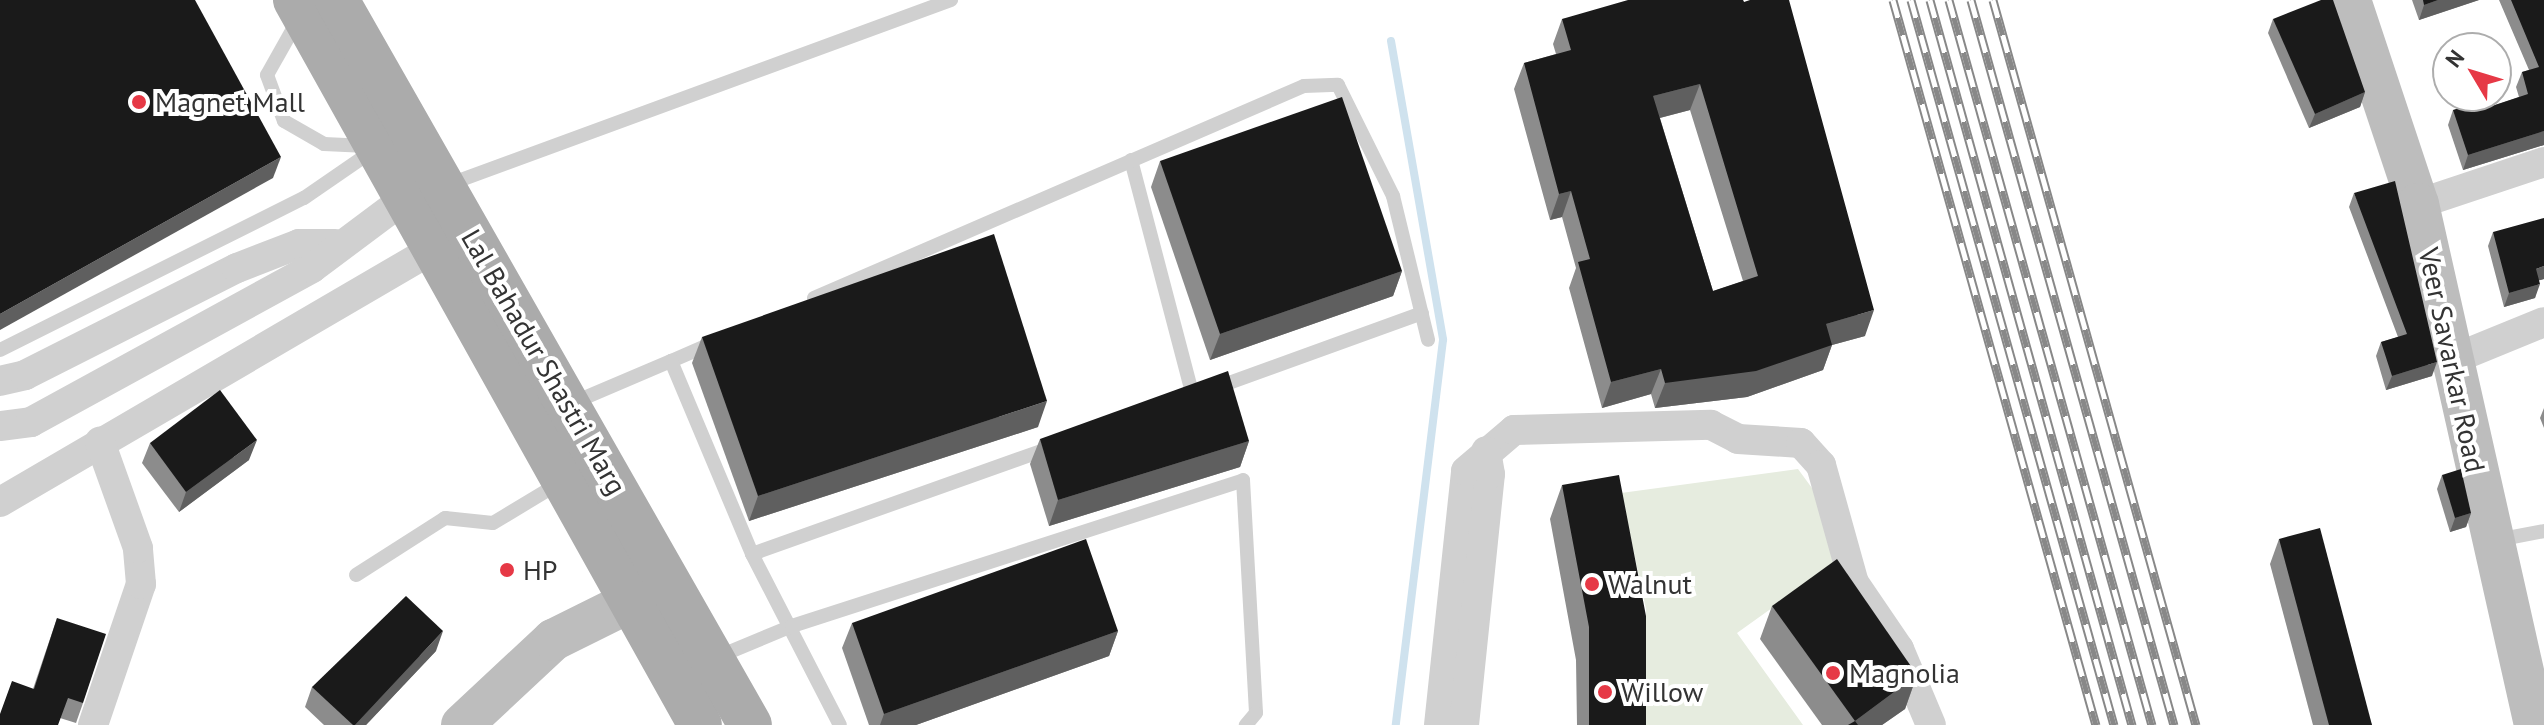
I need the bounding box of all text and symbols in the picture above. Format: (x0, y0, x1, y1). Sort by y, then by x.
north arrow (2432, 32, 2512, 112)
text: N (2439, 44, 2470, 73)
place label: Magnet Mall (155, 85, 305, 119)
marker: Magnet Mall (130, 93, 148, 111)
street label: Lal Bahadur Shastri Marg (454, 223, 634, 501)
street label: Veer Savarkar Road (2412, 245, 2492, 475)
place label: HP (523, 553, 557, 587)
marker: HP (498, 561, 516, 579)
place label: Walnut (1608, 567, 1692, 601)
marker: Walnut (1583, 575, 1601, 593)
place label: Magnolia (1849, 656, 1960, 690)
marker: Magnolia (1824, 664, 1842, 682)
place label: Willow (1621, 675, 1703, 709)
marker: Willow (1596, 683, 1614, 701)

